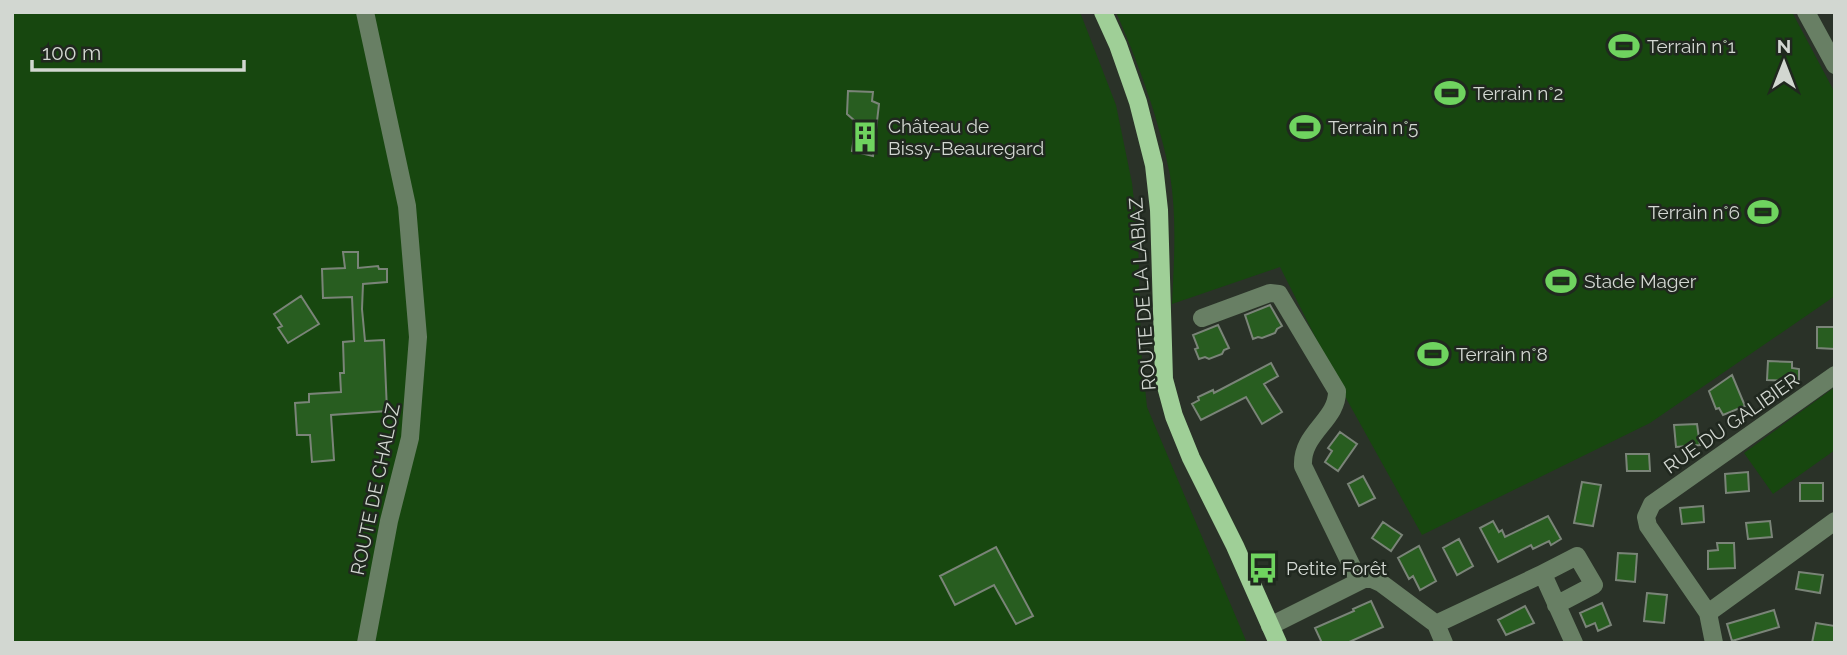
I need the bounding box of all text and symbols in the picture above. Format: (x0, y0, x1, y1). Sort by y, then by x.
scale bar (32, 28, 243, 72)
north arrow (1749, 28, 1819, 98)
sports icon: Terrain n°1 (1607, 29, 1641, 63)
place label: Terrain n°1 (1647, 35, 1736, 57)
text: N (1777, 35, 1791, 57)
text: 100 m (42, 40, 101, 65)
sports icon: Terrain n°2 (1433, 76, 1467, 110)
place label: Terrain n°2 (1473, 82, 1563, 104)
sports icon: Terrain n°5 (1288, 110, 1322, 144)
place label: Château de Bissy-Beauregard (888, 115, 1044, 159)
place label: Terrain n°5 (1328, 116, 1418, 138)
building icon: Château de Bissy-Beauregard (848, 120, 882, 154)
sports icon: Terrain n°6 (1746, 195, 1780, 229)
street label: ROUTE DE LA LABIAZ (1124, 197, 1160, 391)
place label: Terrain n°6 (1648, 201, 1740, 223)
sports icon: Stade Mager (1544, 264, 1578, 298)
place label: Stade Mager (1584, 270, 1697, 292)
sports icon: Terrain n°8 (1416, 337, 1450, 371)
place label: Terrain n°8 (1456, 343, 1548, 365)
street label: RUE DU GALIBIER (1659, 368, 1803, 478)
street label: ROUTE DE CHALOZ (346, 401, 404, 577)
bus stop icon: Petite Forêt (1246, 551, 1280, 585)
place label: Petite Forêt (1286, 557, 1388, 579)

